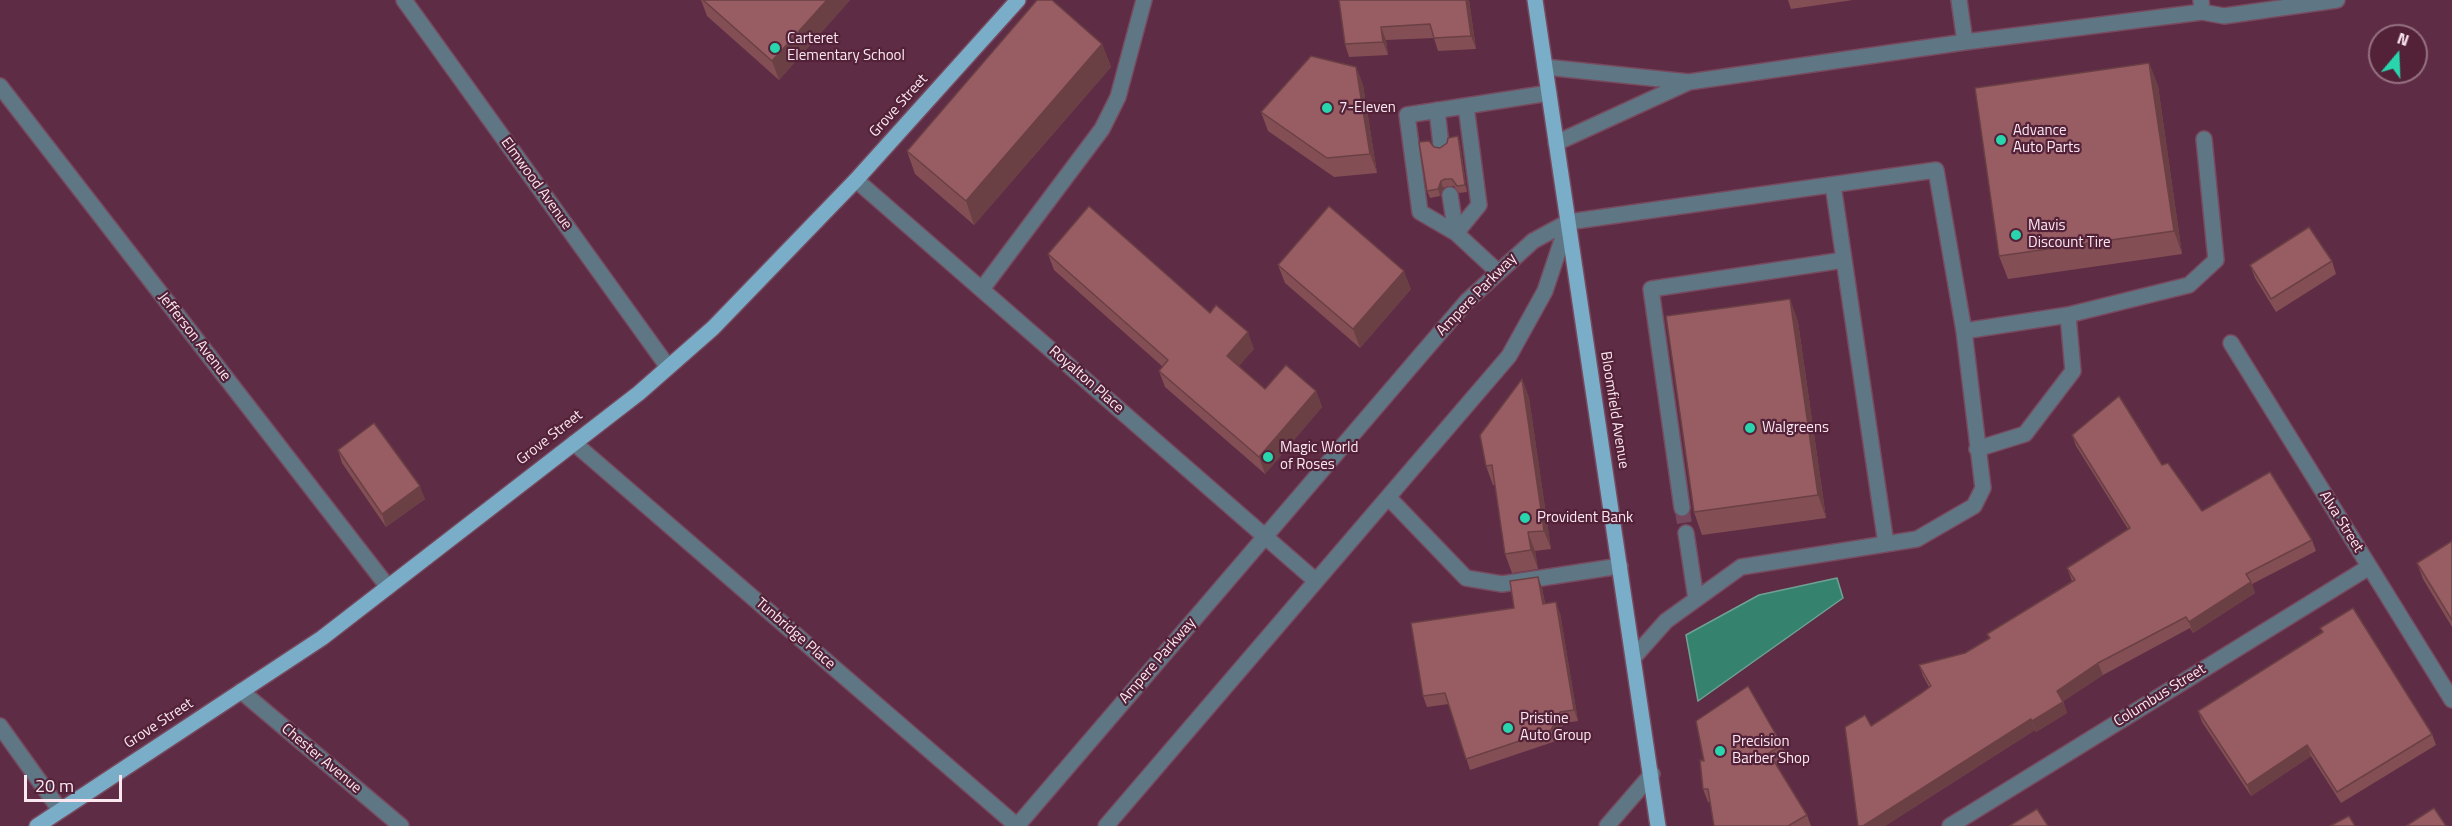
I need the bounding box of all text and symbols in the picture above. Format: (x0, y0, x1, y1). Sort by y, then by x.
north arrow (2368, 24, 2428, 84)
text: N (2394, 26, 2412, 52)
place label: Carteret Elementary School (787, 30, 905, 65)
marker: Carteret Elementary School (768, 41, 782, 55)
street label: Grove Street (866, 71, 932, 141)
place label: 7-Eleven (1339, 99, 1396, 117)
marker: 7-Eleven (1320, 101, 1334, 115)
place label: Advance Auto Parts (2013, 122, 2080, 157)
marker: Advance Auto Parts (1994, 133, 2008, 147)
street label: Elmwood Avenue (497, 134, 575, 234)
place label: Mavis Discount Tire (2028, 217, 2111, 252)
marker: Mavis Discount Tire (2009, 228, 2023, 242)
street label: Ampere Parkway (1433, 250, 1521, 340)
street label: Jefferson Avenue (154, 289, 234, 385)
street label: Royalton Place (1045, 343, 1127, 417)
street label: Bloomfield Avenue (1596, 350, 1632, 470)
street label: Grove Street (513, 407, 587, 469)
place label: Walgreens (1762, 419, 1829, 437)
marker: Walgreens (1743, 421, 1757, 435)
place label: Magic World of Roses (1280, 439, 1358, 474)
marker: Magic World of Roses (1261, 450, 1275, 464)
street label: Alva Street (2315, 488, 2367, 556)
place label: Provident Bank (1537, 509, 1633, 527)
marker: Provident Bank (1518, 511, 1532, 525)
street label: Tunbridge Place (752, 595, 838, 673)
street label: Ampere Parkway (1116, 614, 1200, 708)
street label: Columbus Street (2111, 661, 2209, 731)
street label: Grove Street (121, 695, 197, 753)
place label: Pristine Auto Group (1520, 710, 1591, 745)
street label: Chester Avenue (277, 720, 365, 798)
marker: Pristine Auto Group (1501, 721, 1515, 735)
place label: Precision Barber Shop (1732, 733, 1810, 768)
marker: Precision Barber Shop (1713, 744, 1727, 758)
scale bar (27, 763, 124, 801)
text: 20 m (35, 772, 74, 799)

